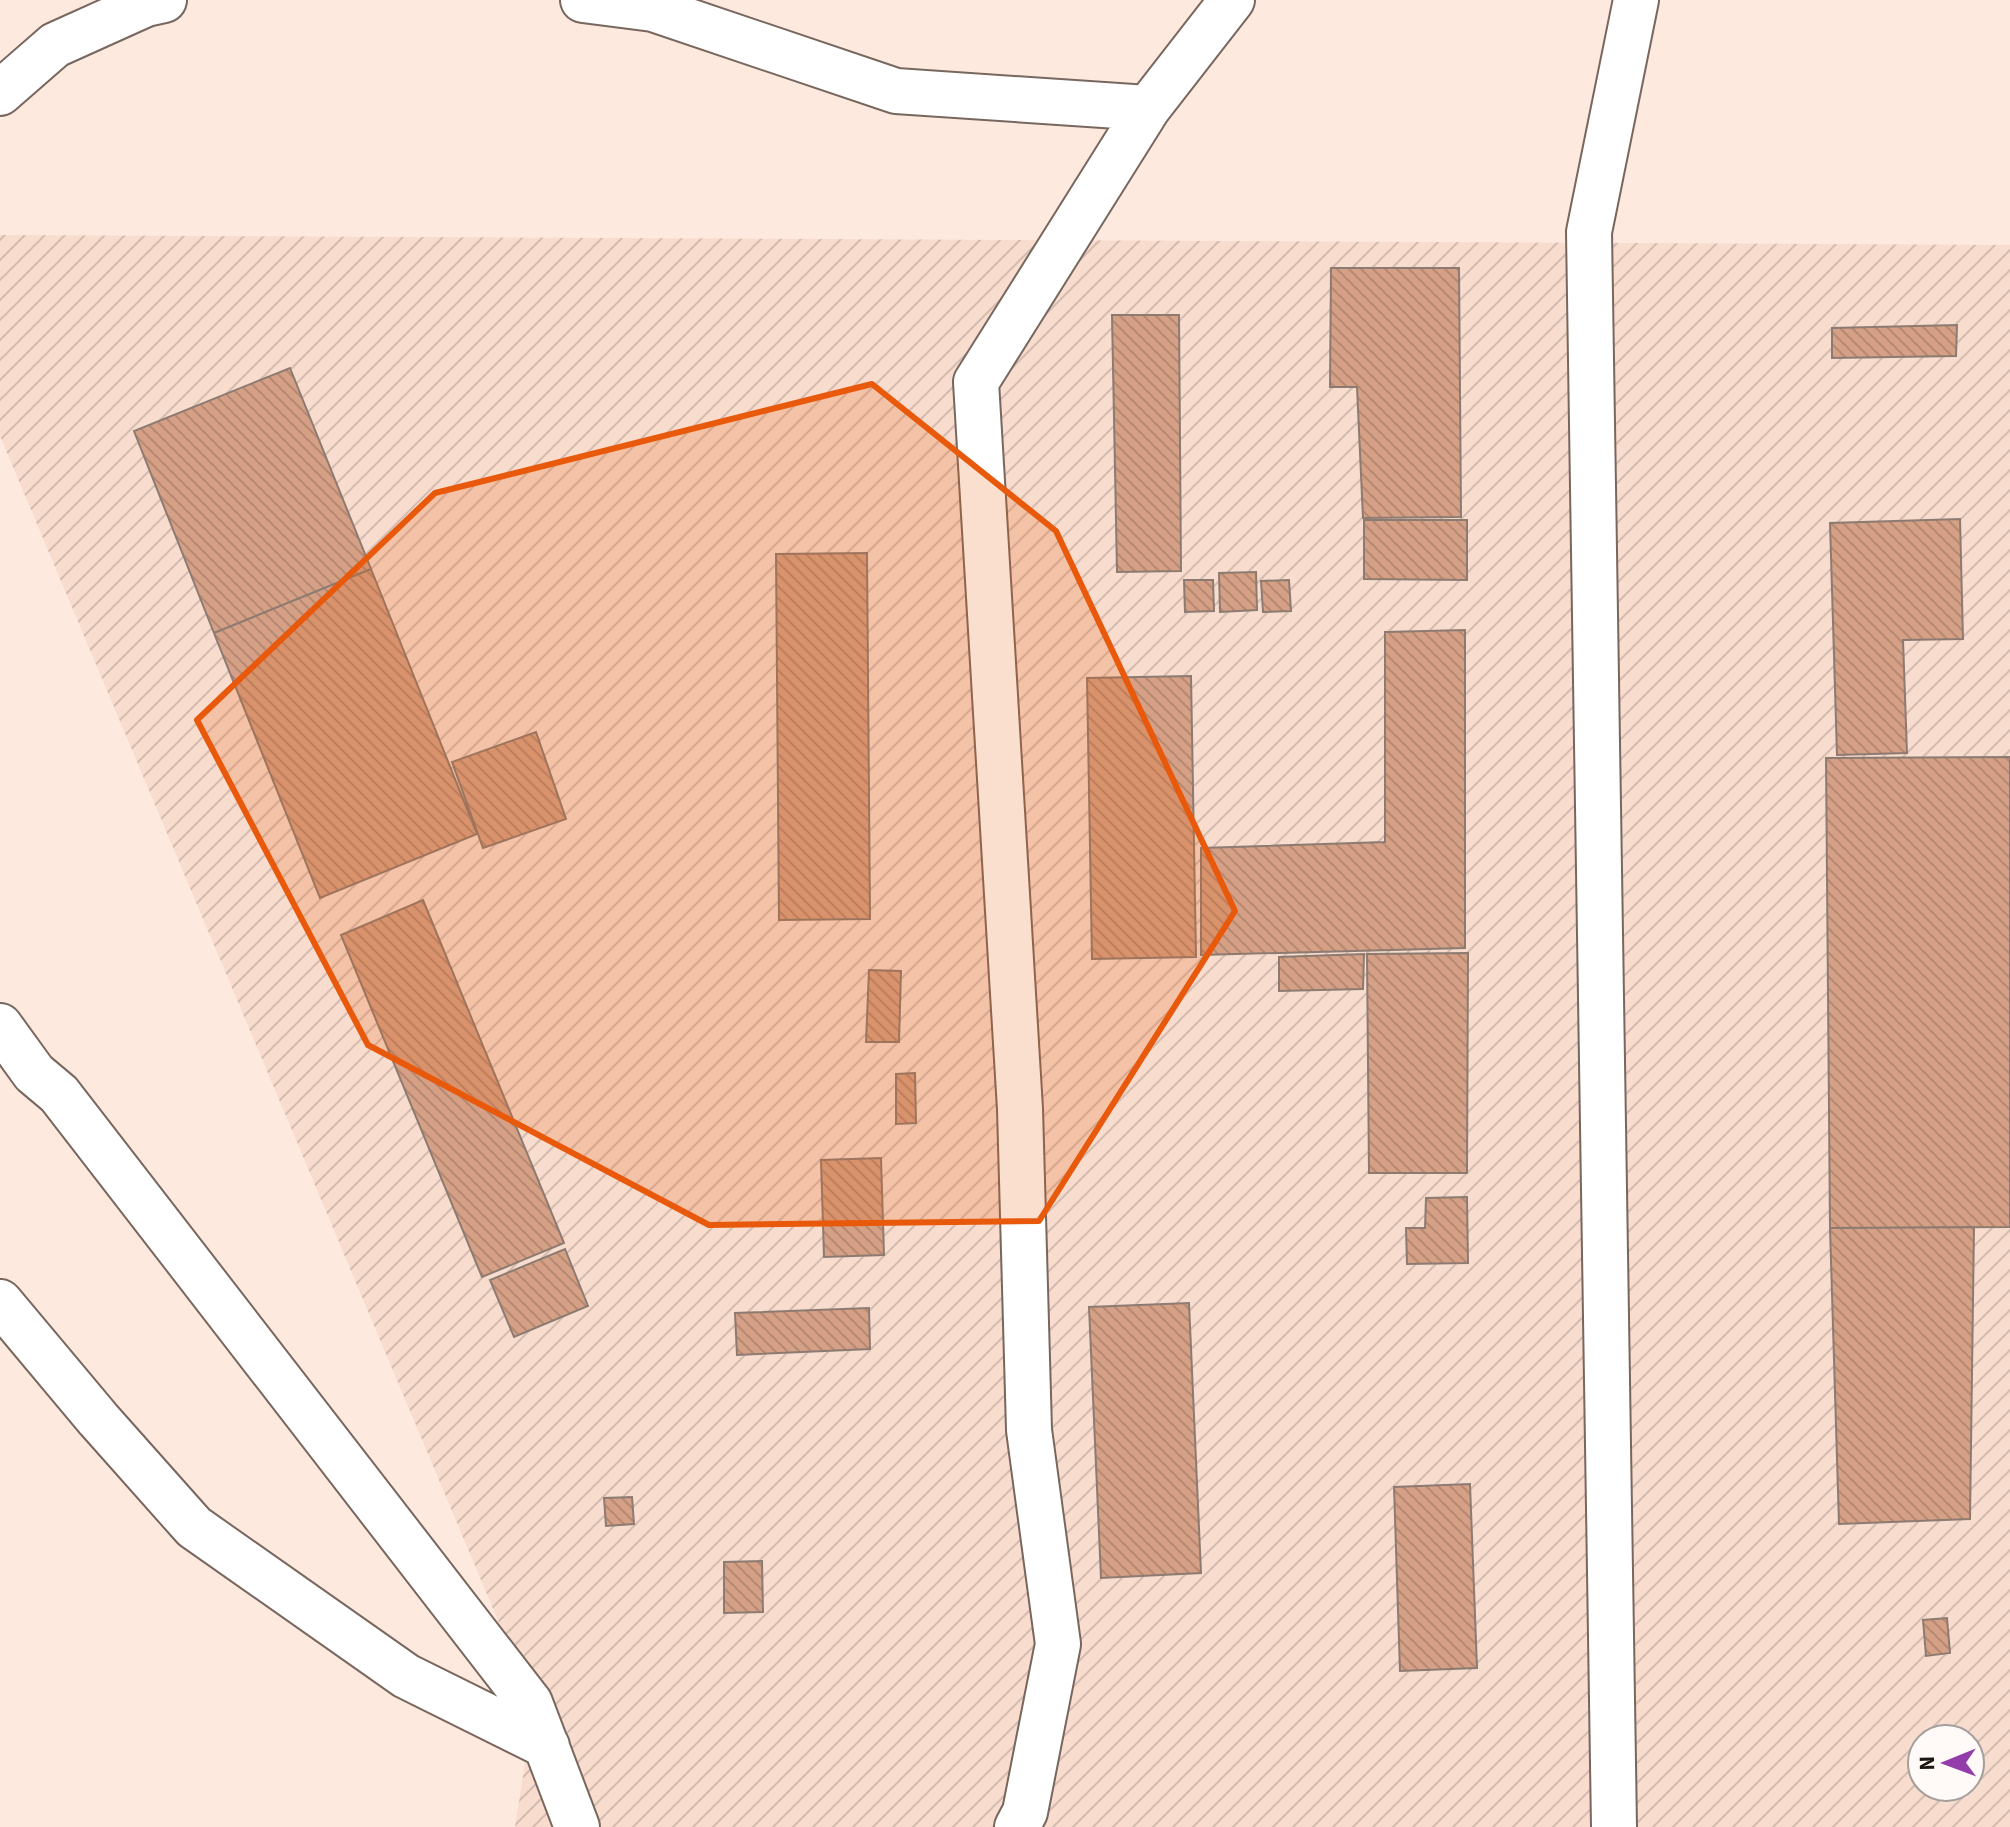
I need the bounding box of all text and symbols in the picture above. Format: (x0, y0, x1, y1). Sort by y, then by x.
north arrow (1906, 1723, 1986, 1803)
text: N (1911, 1756, 1943, 1771)

